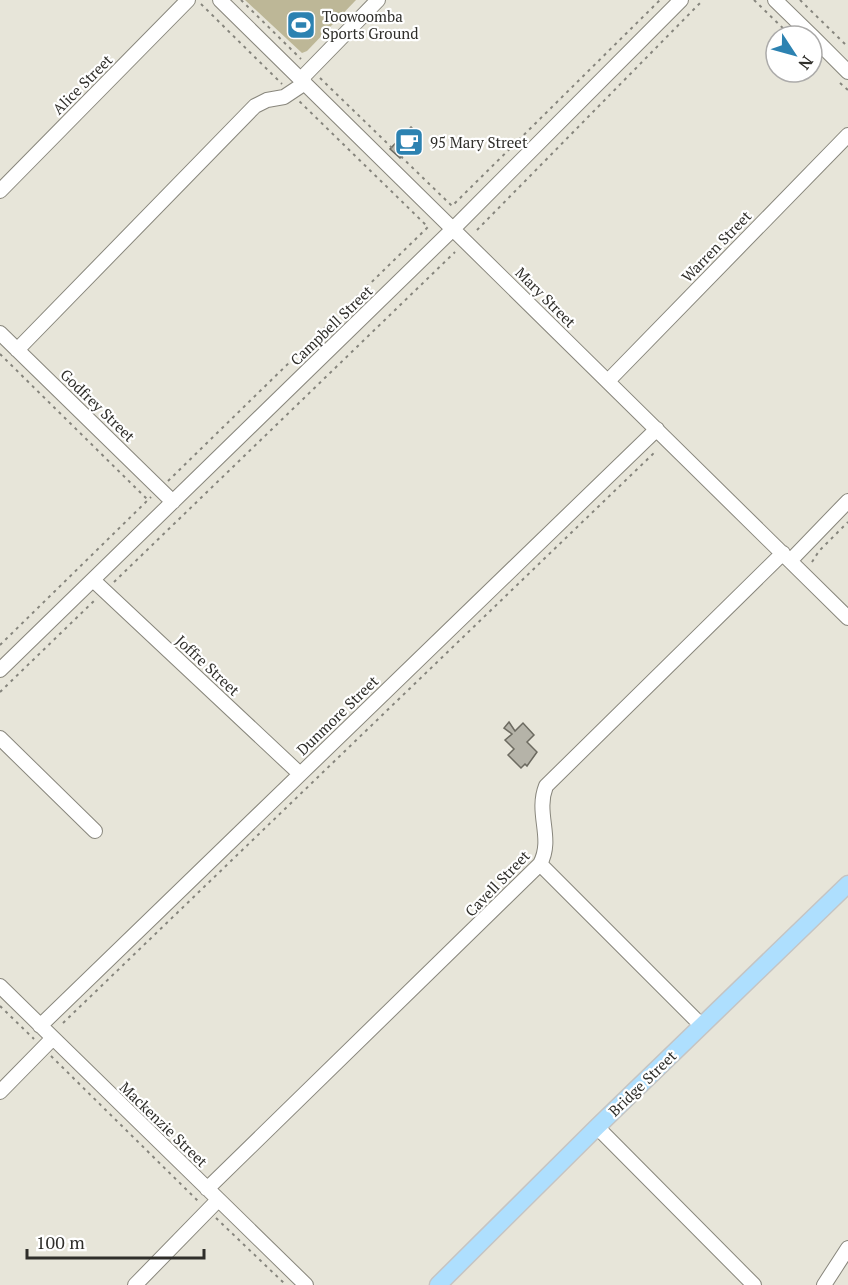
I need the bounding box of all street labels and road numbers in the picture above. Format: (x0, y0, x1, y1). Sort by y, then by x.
street label: Alice Street (48, 49, 117, 118)
street label: Warren Street (677, 206, 756, 286)
street label: Mary Street (511, 262, 581, 332)
street label: Campbell Street (286, 280, 377, 369)
street label: Godfrey Street (56, 364, 140, 446)
street label: Joffre Street (172, 630, 245, 700)
street label: Dunmore Street (292, 671, 383, 759)
street label: Cavell Street (460, 845, 534, 920)
street label: Bridge Street (604, 1045, 681, 1120)
street label: Mackenzie Street (116, 1077, 212, 1171)

